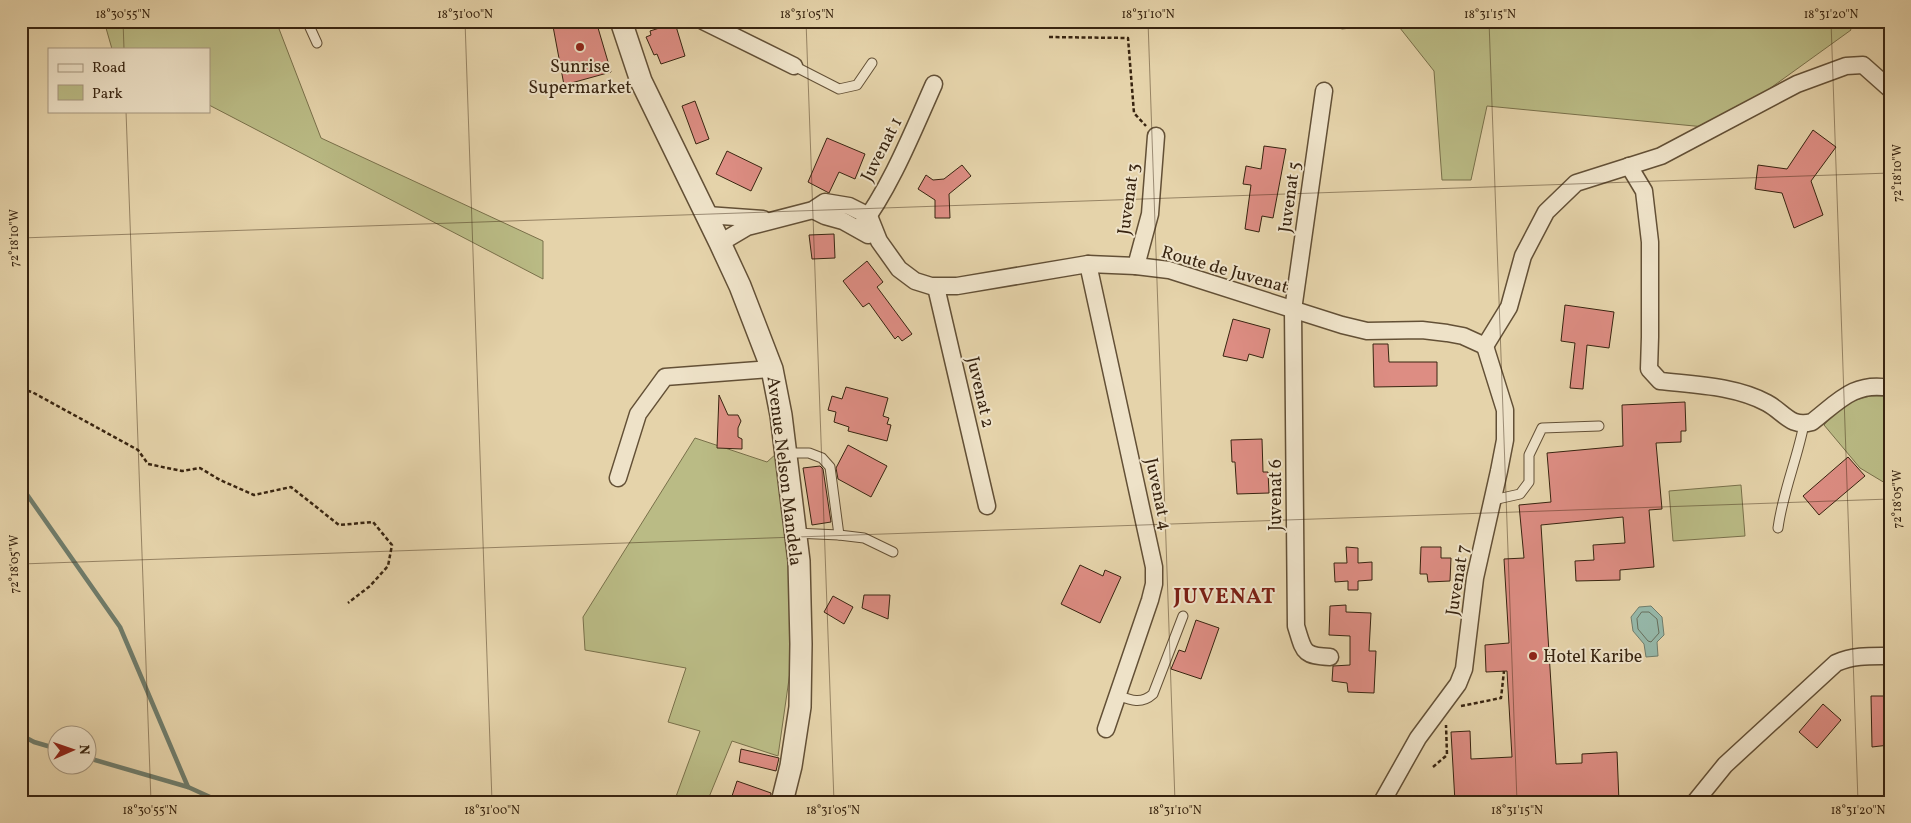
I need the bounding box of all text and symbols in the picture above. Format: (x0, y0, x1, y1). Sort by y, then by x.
text: 18°30'55"N (95, 7, 151, 23)
text: 18°31'00"N (437, 7, 493, 23)
text: 18°31'05"N (780, 7, 834, 23)
text: 18°31'10"N (1121, 7, 1175, 23)
text: 18°31'15"N (1464, 7, 1516, 23)
text: 18°31'20"N (1804, 7, 1858, 23)
marker: Sunrise Supermarket (574, 41, 586, 53)
legend (48, 48, 210, 112)
place label: Sunrise Supermarket (528, 55, 632, 101)
text: Road (92, 58, 126, 79)
text: Park (92, 84, 123, 105)
street label: Juvenat 1 (855, 113, 909, 186)
text: 72°18'10"W (1890, 144, 1906, 202)
street label: Juvenat 5 (1273, 160, 1308, 234)
street label: Juvenat 3 (1112, 162, 1147, 237)
text: 72°18'10"W (7, 209, 23, 267)
street label: Route de Juvenat (1158, 240, 1291, 301)
street label: Juvenat 2 (959, 354, 1000, 430)
street label: Avenue Nelson Mandela (759, 375, 808, 567)
street label: Juvenat 4 (1138, 456, 1177, 533)
street label: Juvenat 6 (1264, 459, 1289, 531)
text: 72°18'05"W (1890, 470, 1906, 528)
text: 72°18'05"W (7, 535, 23, 593)
street label: Juvenat 7 (1441, 543, 1476, 617)
district label: JUVENAT (1173, 582, 1276, 613)
place label: Hotel Karibe (1543, 645, 1642, 670)
marker: Hotel Karibe (1527, 650, 1539, 662)
north arrow (48, 726, 98, 776)
text: N (74, 744, 93, 755)
text: 18°30'55"N (122, 803, 178, 819)
text: 18°31'00"N (464, 803, 520, 819)
text: 18°31'05"N (806, 803, 860, 819)
text: 18°31'10"N (1148, 803, 1202, 819)
text: 18°31'15"N (1491, 803, 1543, 819)
text: 18°31'20"N (1831, 803, 1885, 819)

